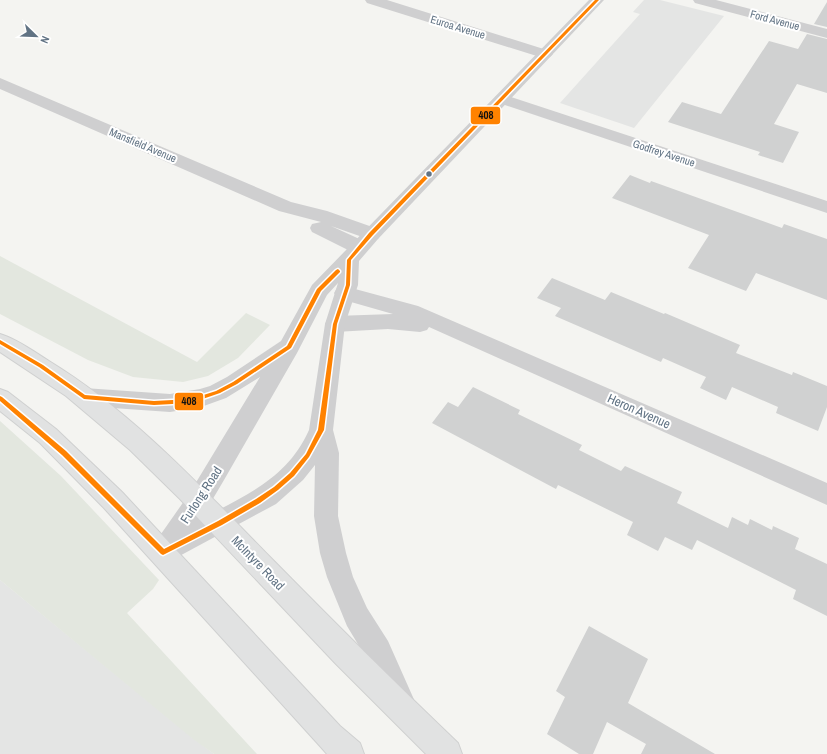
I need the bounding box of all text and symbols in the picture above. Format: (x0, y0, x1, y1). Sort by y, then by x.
street label: Ford Avenue (749, 7, 801, 33)
street label: Euroa Avenue (429, 12, 487, 42)
north arrow (16, 16, 56, 56)
text: N (37, 34, 53, 46)
line badge: 408 (470, 106, 501, 125)
text: 408 (478, 108, 494, 122)
street label: Mansfield Avenue (107, 125, 179, 165)
street label: Godfrey Avenue (631, 136, 697, 170)
unlabelled marker (424, 169, 434, 179)
street label: Heron Avenue (605, 390, 673, 432)
line badge: 408 (174, 392, 204, 411)
text: 408 (181, 394, 197, 408)
street label: Furlong Road (176, 463, 226, 527)
street label: McIntyre Road (228, 532, 288, 594)

